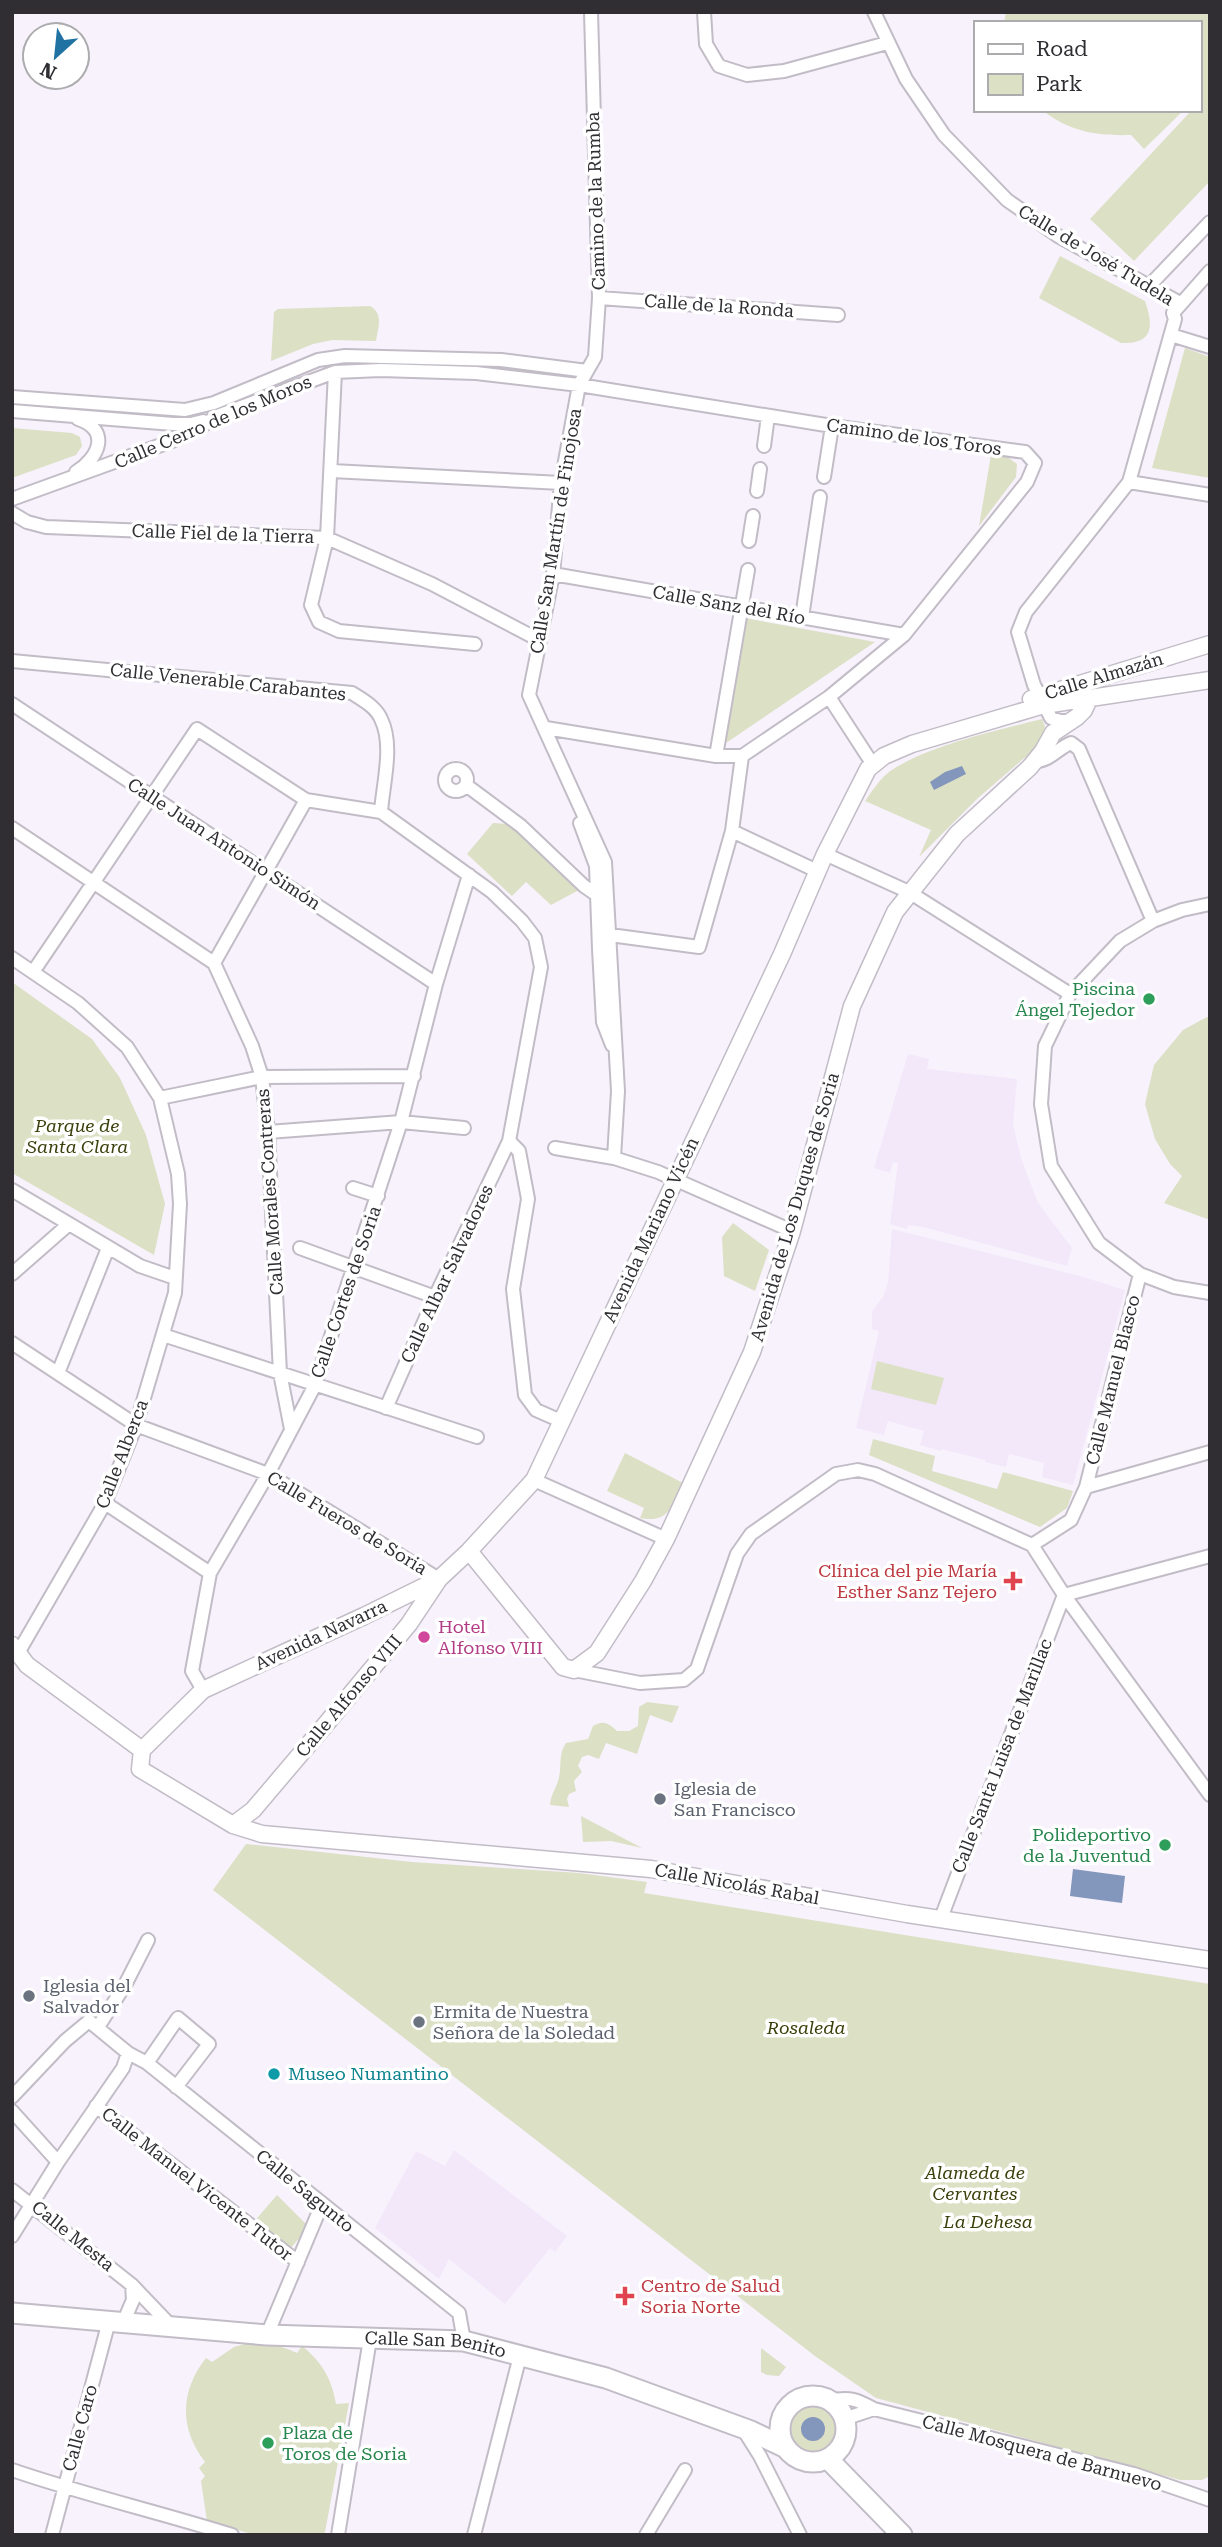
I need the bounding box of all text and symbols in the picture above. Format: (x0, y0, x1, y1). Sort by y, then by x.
north arrow (21, 21, 91, 91)
legend (974, 21, 1201, 112)
text: Road (1036, 37, 1088, 61)
text: N (36, 57, 60, 84)
text: Park (1036, 72, 1082, 96)
street label: Camino de la Rumba (582, 111, 609, 291)
street label: Calle de José Tudela (1015, 200, 1178, 309)
street label: Calle de la Ronda (643, 290, 795, 321)
street label: Calle Cerro de los Moros (111, 370, 314, 473)
street label: Calle San Martín de Finojosa (526, 406, 585, 655)
street label: Camino de los Toros (825, 414, 1003, 459)
street label: Calle Fiel de la Tierra (131, 520, 315, 547)
street label: Calle Sanz del Río (651, 581, 807, 628)
street label: Calle Almazán (1042, 647, 1166, 703)
street label: Calle Venerable Carabantes (109, 659, 347, 704)
street label: Calle Juan Antonio Simón (124, 773, 325, 914)
place label: Piscina Ángel Tejedor (1015, 978, 1135, 1020)
marker: Piscina Ángel Tejedor (1141, 991, 1157, 1007)
street label: Avenida de Los Duques de Soria (746, 1070, 843, 1344)
street label: Calle Morales Contreras (252, 1088, 287, 1296)
park label: Parque de Santa Clara (25, 1115, 128, 1157)
street label: Avenida Mariano Vicén (598, 1134, 703, 1326)
street label: Calle Albar Salvadores (396, 1181, 497, 1366)
street label: Calle Cortes de Soria (306, 1203, 385, 1381)
street label: Calle Manuel Blasco (1081, 1293, 1144, 1467)
street label: Calle Alberca (91, 1396, 152, 1511)
street label: Calle Fueros de Soria (263, 1466, 431, 1579)
place label: Clínica del pie María Esther Sanz Tejero (818, 1560, 997, 1602)
marker: Clínica del pie María Esther Sanz Tejero (1003, 1571, 1023, 1591)
street label: Avenida Navarra (252, 1595, 390, 1674)
place label: Hotel Alfonso VIII (438, 1616, 543, 1658)
marker: Hotel Alfonso VIII (416, 1629, 432, 1645)
street label: Calle Alfonso VIII (291, 1630, 406, 1761)
street label: Calle Santa Luisa de Marillac (947, 1636, 1056, 1876)
place label: Iglesia de San Francisco (674, 1778, 796, 1820)
marker: Iglesia de San Francisco (652, 1791, 668, 1807)
place label: Polideportivo de la Juventud (1023, 1824, 1151, 1866)
marker: Polideportivo de la Juventud (1157, 1837, 1173, 1853)
street label: Calle Nicolás Rabal (653, 1859, 821, 1908)
place label: Iglesia del Salvador (43, 1975, 131, 2017)
marker: Iglesia del Salvador (21, 1988, 37, 2004)
place label: Ermita de Nuestra Señora de la Soledad (433, 2001, 616, 2043)
marker: Ermita de Nuestra Señora de la Soledad (411, 2014, 427, 2030)
park label: Rosaleda (766, 2017, 845, 2038)
place label: Museo Numantino (288, 2063, 449, 2084)
marker: Museo Numantino (266, 2066, 282, 2082)
street label: Calle Manuel Vicente Tutor (98, 2103, 297, 2265)
street label: Calle Sagunto (252, 2145, 359, 2237)
park label: Alameda de Cervantes (924, 2162, 1025, 2204)
street label: Calle Mesta (28, 2196, 119, 2275)
park label: La Dehesa (942, 2211, 1033, 2232)
place label: Centro de Salud Soria Norte (641, 2275, 781, 2317)
marker: Centro de Salud Soria Norte (615, 2286, 635, 2306)
street label: Calle San Benito (364, 2327, 509, 2362)
street label: Calle Caro (58, 2382, 101, 2474)
street label: Calle Mosquera de Barnuevo (920, 2410, 1164, 2495)
place label: Plaza de Toros de Soria (282, 2422, 407, 2464)
marker: Plaza de Toros de Soria (260, 2435, 276, 2451)

